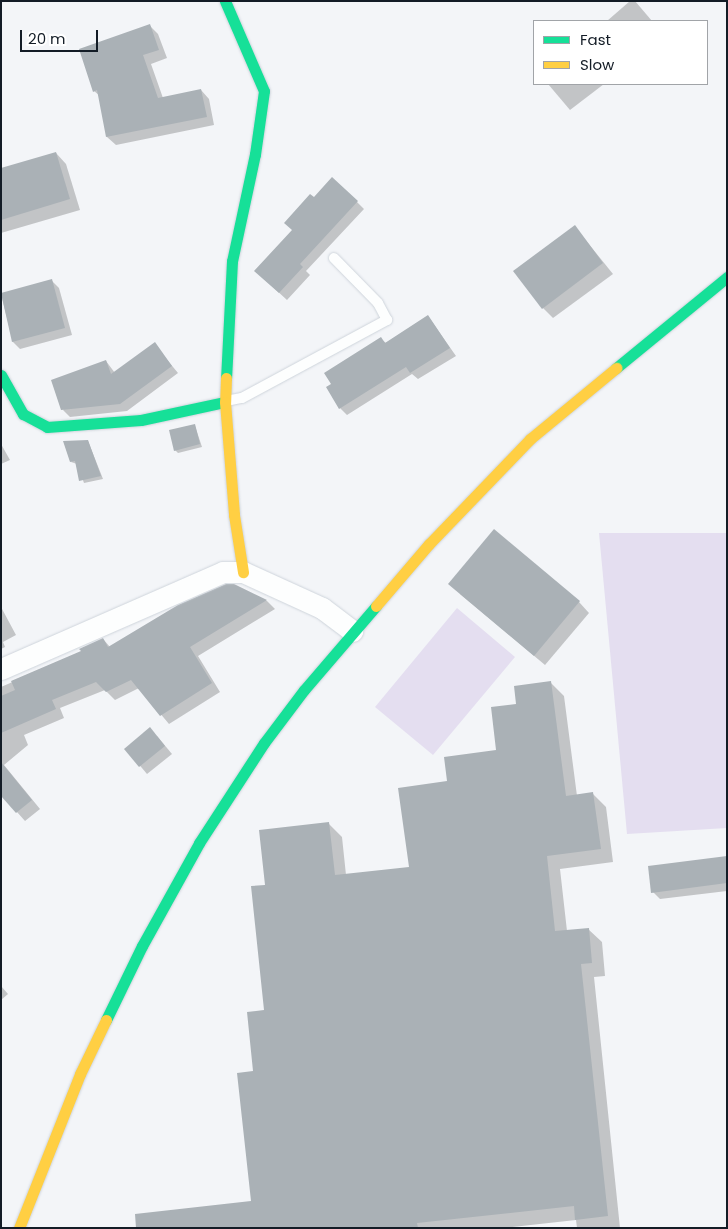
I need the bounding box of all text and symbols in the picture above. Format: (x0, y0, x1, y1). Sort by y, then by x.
scale bar (22, 20, 100, 52)
legend (533, 20, 708, 85)
text: 20 m (28, 28, 66, 49)
text: Fast (580, 29, 611, 50)
text: Slow (580, 54, 614, 75)

